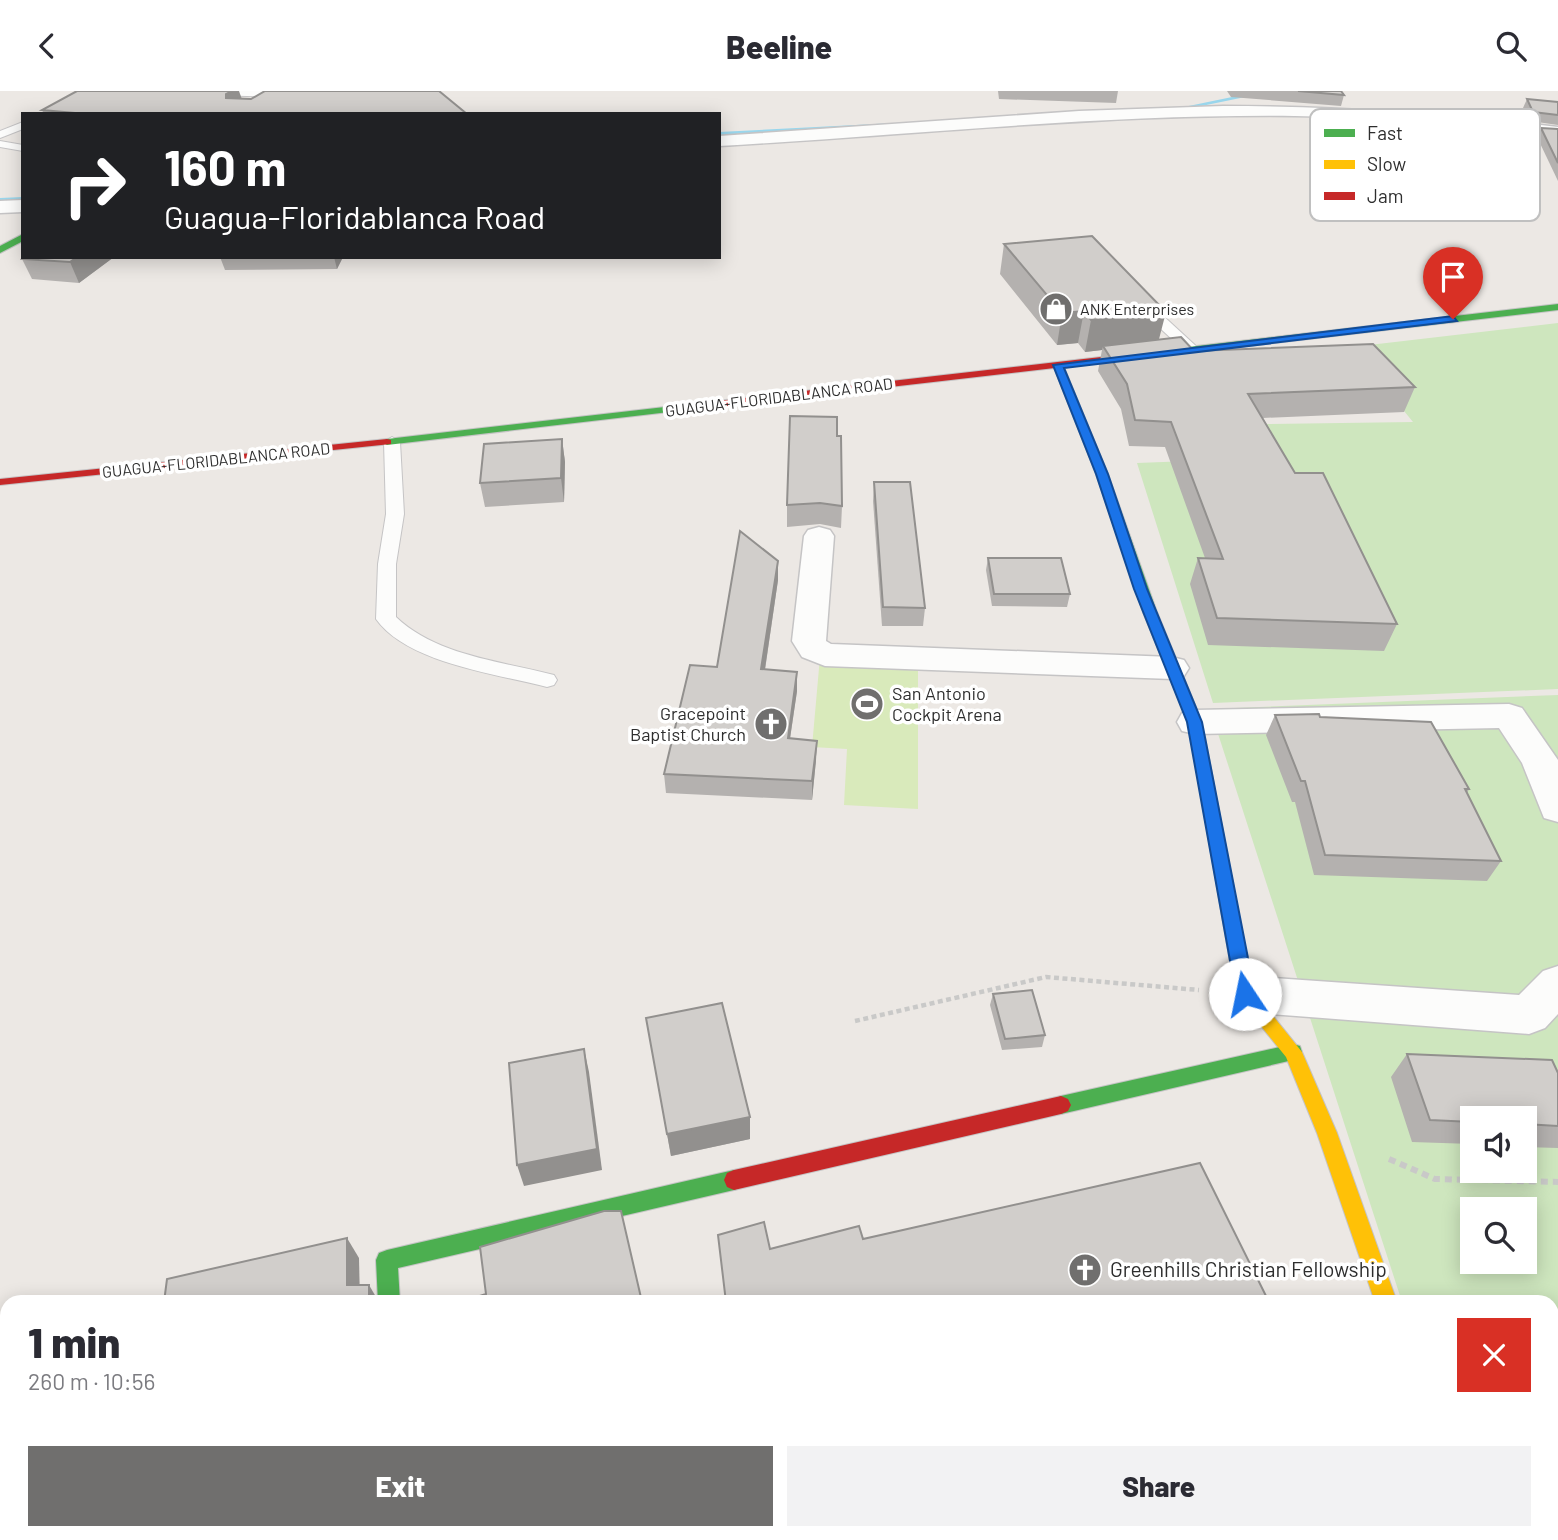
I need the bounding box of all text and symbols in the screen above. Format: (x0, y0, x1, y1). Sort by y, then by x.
icon: back (28, 27, 66, 65)
text: Beeline (726, 27, 832, 65)
icon: search (1492, 27, 1530, 65)
legend (1310, 109, 1540, 221)
text: Fast (1367, 121, 1403, 144)
text: 160 m (164, 137, 286, 196)
icon: right (49, 140, 140, 231)
text: Slow (1367, 152, 1406, 175)
text: Jam (1367, 184, 1403, 207)
text: Guagua-Floridablanca Road (164, 197, 545, 235)
pin (1423, 247, 1483, 319)
icon: arrive (1434, 258, 1472, 296)
shop icon: ANK Enterprises (1037, 290, 1075, 328)
place label: ANK Enterprises (1080, 299, 1194, 318)
street label: GUAGUA-FLORIDABLANCA ROAD (664, 373, 894, 420)
street label: GUAGUA-FLORIDABLANCA ROAD (101, 438, 331, 481)
place label: San Antonio Cockpit Arena (892, 682, 1002, 725)
sports icon: San Antonio Cockpit Arena (848, 685, 886, 723)
place label: Gracepoint Baptist Church (630, 702, 746, 745)
church icon: Gracepoint Baptist Church (752, 705, 790, 743)
position arrow (1208, 957, 1282, 1031)
map controls (1460, 1106, 1537, 1274)
button: sound (1460, 1106, 1537, 1183)
button: search (1460, 1197, 1537, 1274)
church icon: Greenhills Christian Fellowship (1066, 1251, 1104, 1289)
place label: Greenhills Christian Fellowship (1110, 1256, 1387, 1281)
text: 1 min (28, 1316, 120, 1366)
button: close (1457, 1318, 1531, 1392)
text: 260 m · 10:56 (28, 1367, 155, 1395)
button: Exit (28, 1446, 773, 1526)
button: Share (787, 1446, 1531, 1526)

